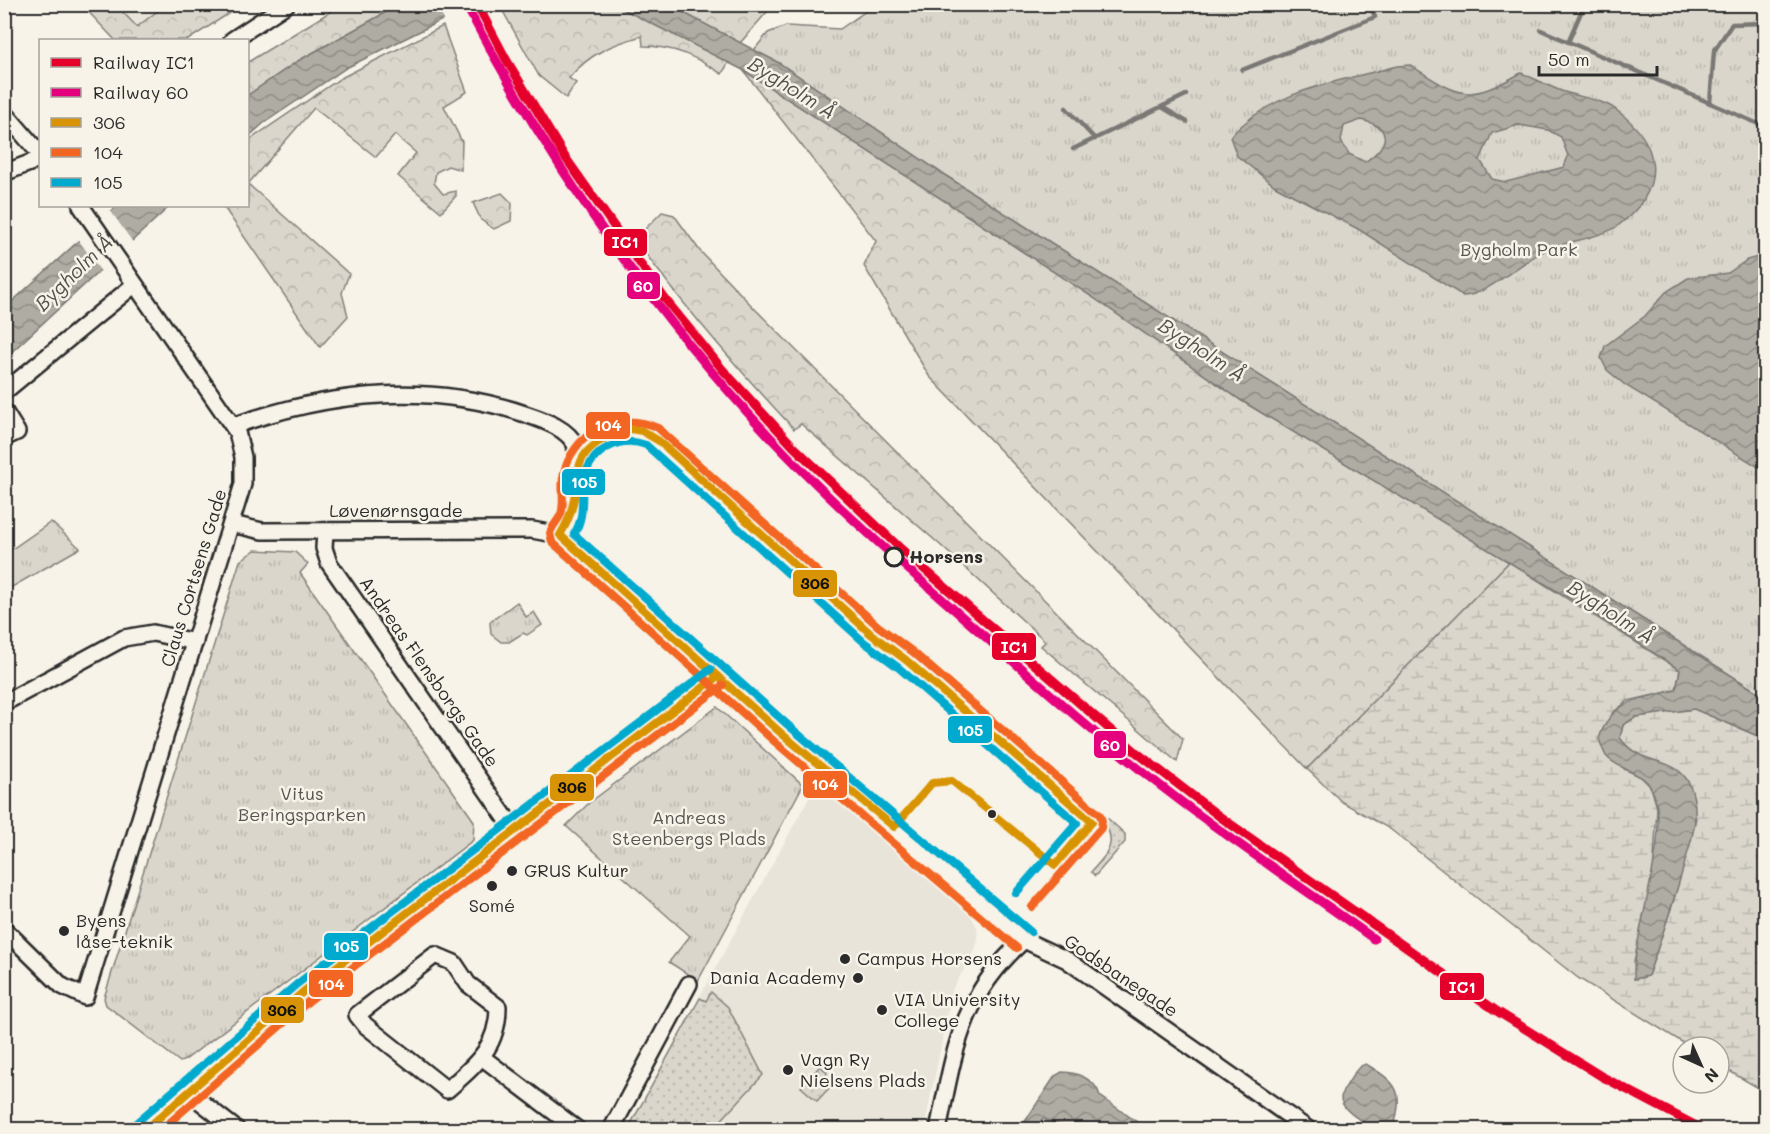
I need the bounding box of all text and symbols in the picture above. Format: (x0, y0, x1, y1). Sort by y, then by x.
legend (39, 39, 249, 207)
scale bar (1539, 39, 1658, 77)
text: 50 m (1548, 47, 1590, 71)
text: Railway IC1 (93, 50, 195, 74)
water label: Bygholm Å (744, 50, 841, 124)
text: Railway 60 (93, 80, 188, 104)
text: 306 (93, 110, 126, 134)
text: 104 (93, 140, 123, 164)
text: 105 (93, 170, 123, 194)
line badge: IC1 (603, 228, 648, 257)
water label: Bygholm Å (29, 229, 118, 316)
text: IC1 (611, 231, 639, 252)
park label: Bygholm Park (1460, 237, 1578, 261)
line badge: 60 (626, 271, 661, 300)
text: 60 (633, 275, 653, 296)
water label: Bygholm Å (1154, 311, 1251, 387)
line badge: 104 (585, 411, 631, 440)
text: 104 (594, 414, 622, 435)
line badge: 105 (561, 468, 606, 496)
text: 105 (571, 471, 597, 492)
street label: Claus Cortsens Gade (155, 486, 232, 670)
street label: Løvenørnsgade (329, 498, 463, 522)
place label: Horsens (909, 544, 983, 568)
marker: Horsens (884, 547, 904, 567)
line badge: 306 (792, 569, 838, 598)
street label: Andreas Flensborgs Gade (355, 571, 505, 771)
text: 306 (800, 572, 830, 593)
water label: Bygholm Å (1563, 573, 1660, 649)
line badge: IC1 (991, 632, 1037, 661)
text: IC1 (1000, 636, 1028, 657)
line badge: 105 (947, 715, 993, 744)
text: 105 (957, 719, 983, 740)
line badge: 60 (1093, 730, 1127, 759)
text: 60 (1100, 734, 1120, 755)
line badge: 104 (802, 770, 848, 799)
line badge: 306 (549, 773, 595, 802)
text: 104 (811, 773, 839, 794)
text: 306 (557, 776, 587, 797)
park label: Vitus Beringsparken (238, 781, 366, 826)
park label: Andreas Steenbergs Plads (612, 805, 766, 850)
unlabelled marker (986, 808, 998, 820)
place label: GRUS Kultur (524, 858, 629, 882)
marker: GRUS Kultur (505, 864, 519, 878)
marker: Somé (485, 879, 499, 893)
place label: Somé (469, 893, 515, 917)
place label: Byens låse-teknik (76, 908, 173, 953)
marker: Byens låse-teknik (57, 924, 71, 938)
street label: Godsbanegade (1060, 928, 1183, 1022)
line badge: 105 (323, 932, 369, 961)
text: 105 (333, 935, 359, 956)
place label: Campus Horsens (857, 946, 1002, 970)
marker: Campus Horsens (838, 952, 852, 966)
place label: Dania Academy (709, 965, 846, 989)
line badge: 104 (308, 969, 354, 998)
marker: Dania Academy (851, 971, 865, 985)
line badge: IC1 (1439, 972, 1485, 1001)
text: 104 (317, 973, 345, 994)
text: IC1 (1448, 976, 1476, 997)
place label: VIA University College (894, 987, 1020, 1032)
line badge: 306 (260, 996, 305, 1024)
text: 306 (267, 999, 297, 1020)
marker: VIA University College (875, 1003, 889, 1017)
north arrow (1671, 1035, 1731, 1095)
place label: Vagn Ry Nielsens Plads (800, 1047, 926, 1092)
marker: Vagn Ry Nielsens Plads (781, 1063, 795, 1077)
text: N (1700, 1064, 1724, 1088)

